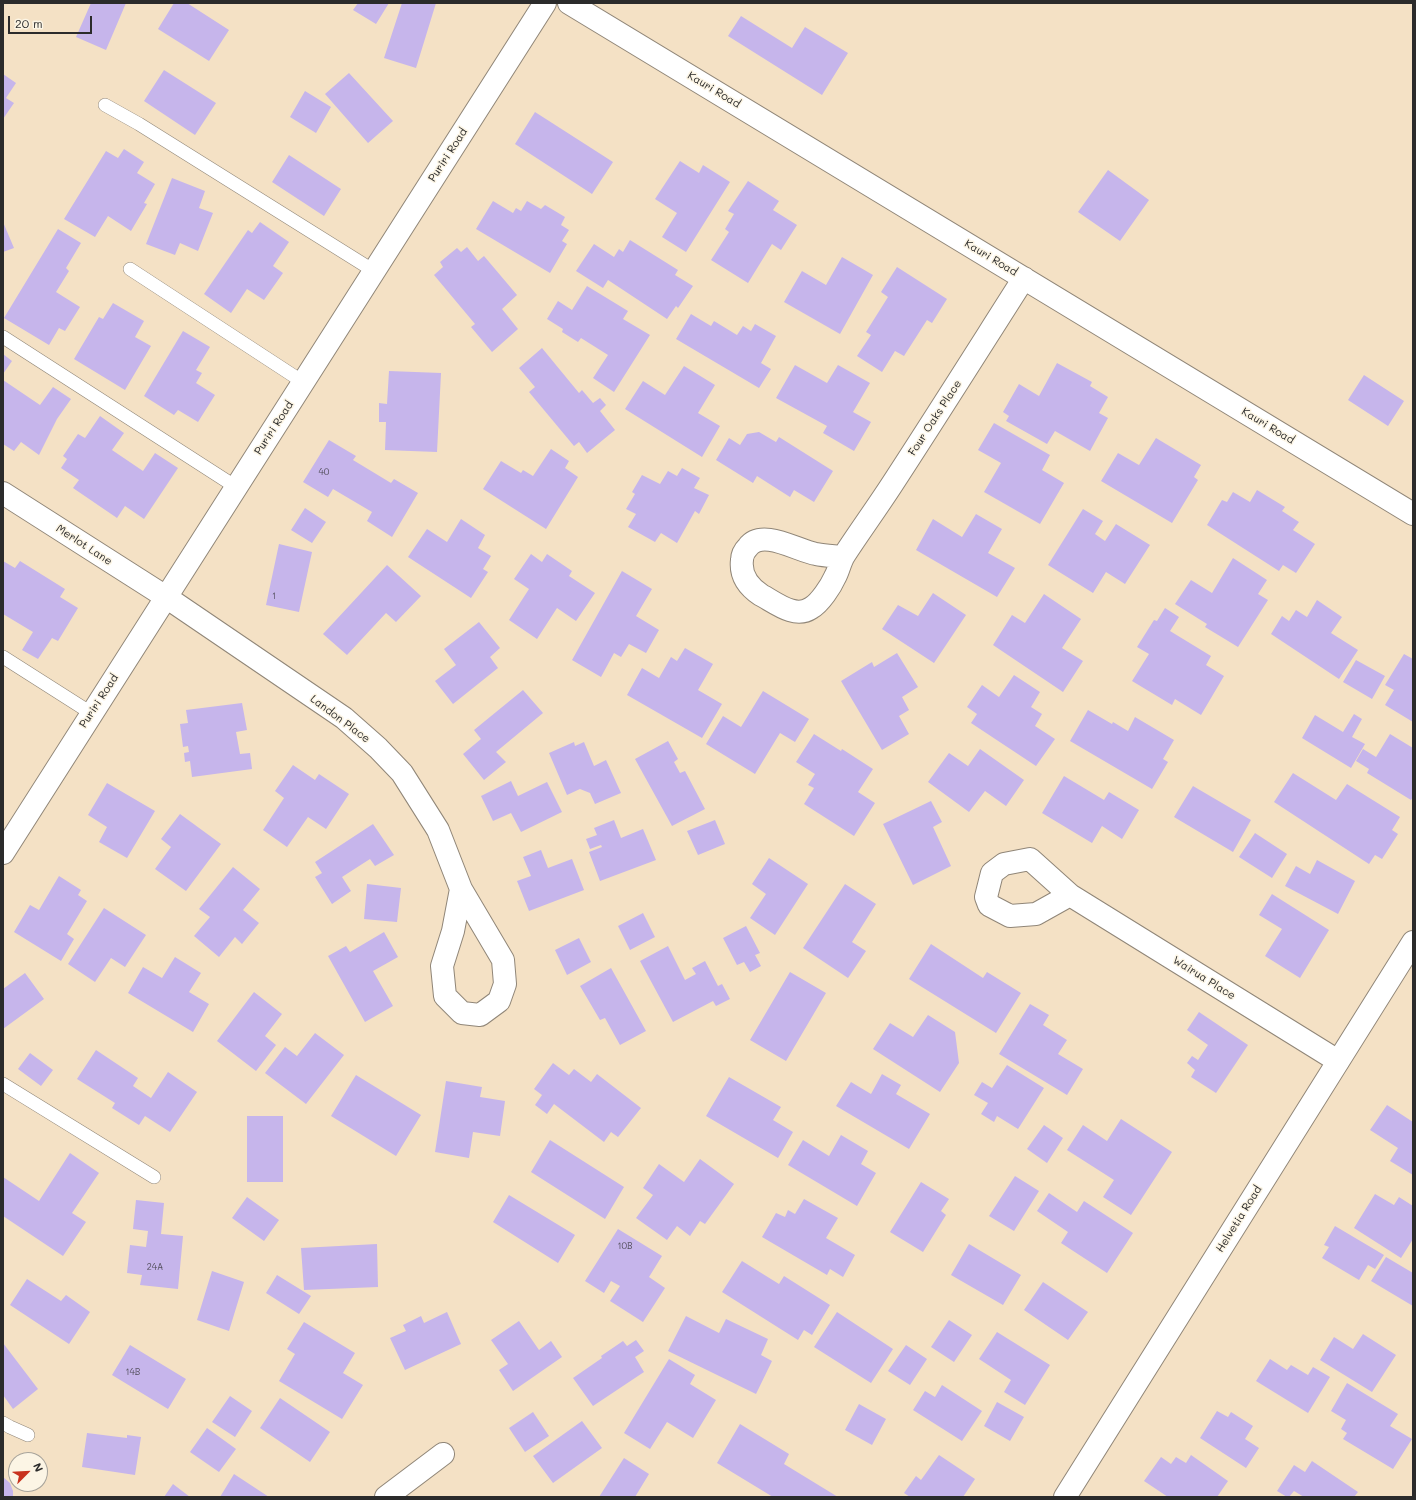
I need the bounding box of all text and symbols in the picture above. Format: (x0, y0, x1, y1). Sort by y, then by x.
scale bar (10, 8, 94, 34)
text: 20 m (15, 15, 43, 31)
street label: Kauri Road (685, 69, 743, 111)
street label: Puriri Road (426, 126, 470, 184)
street label: Kauri Road (962, 237, 1020, 279)
street label: Four Oaks Place (906, 378, 964, 458)
street label: Puriri Road (252, 399, 296, 457)
street label: Kauri Road (1239, 405, 1297, 447)
house number: 40 (319, 467, 329, 477)
street label: Merlot Lane (53, 522, 115, 568)
house number: 1 (272, 591, 276, 601)
street label: Puriri Road (77, 672, 121, 730)
street label: Landon Place (307, 692, 373, 746)
street label: Wairua Place (1170, 953, 1238, 1003)
street label: Helvetia Road (1213, 1183, 1265, 1255)
house number: 10B (617, 1241, 633, 1251)
house number: 24A (147, 1262, 163, 1272)
house number: 14B (126, 1367, 140, 1377)
north arrow (8, 1452, 48, 1492)
text: N (30, 1460, 47, 1474)

